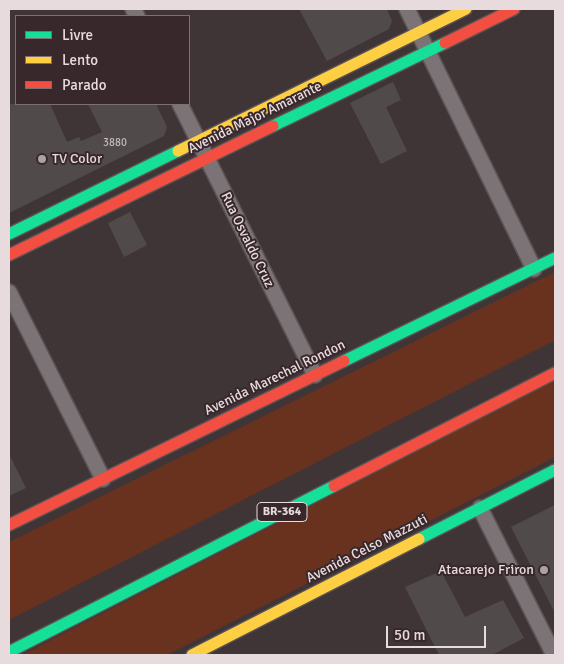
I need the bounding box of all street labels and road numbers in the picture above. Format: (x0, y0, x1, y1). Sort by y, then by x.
street label: Avenida Major Amarante (185, 78, 325, 158)
street label: Rua Osvaldo Cruz (217, 190, 277, 290)
street label: Avenida Marechal Rondon (202, 337, 348, 419)
road number: BR-364 (257, 502, 307, 522)
street label: Avenida Celso Mazzuti (304, 511, 430, 587)

